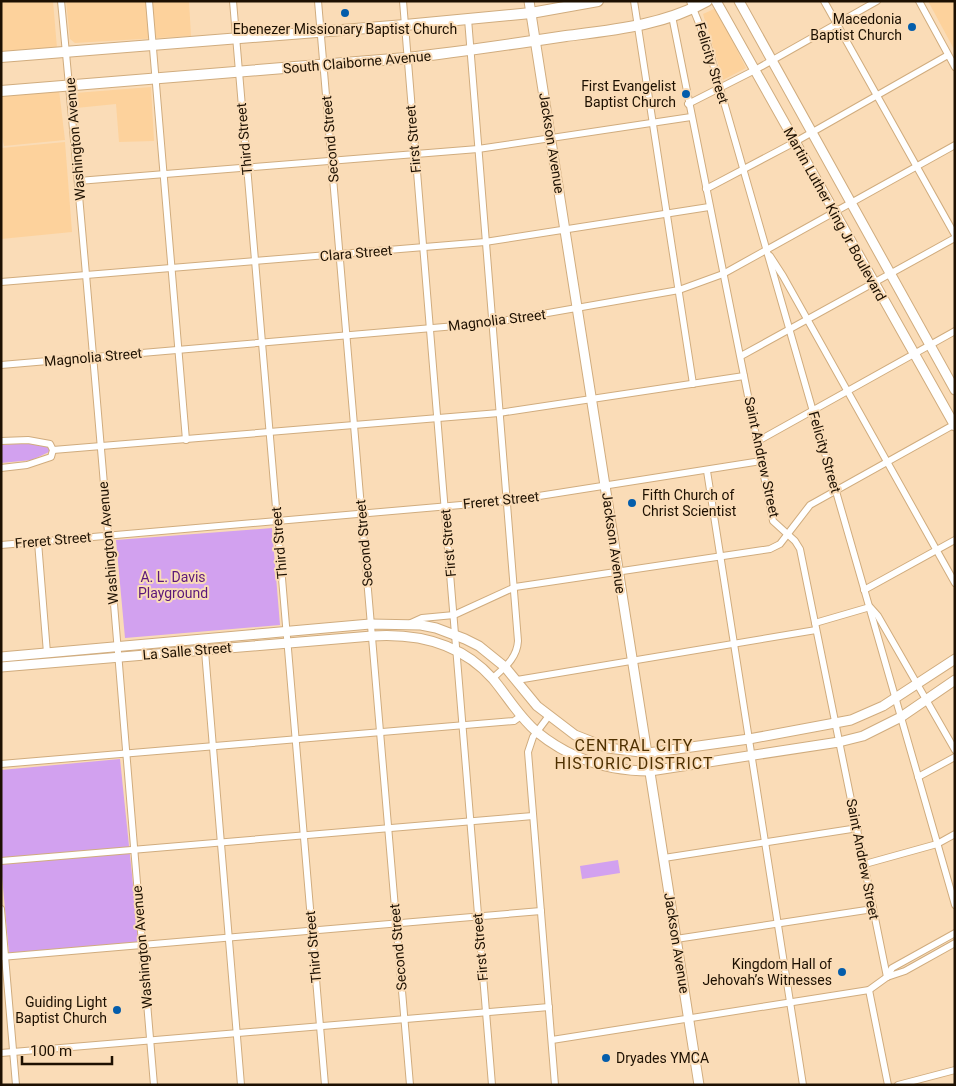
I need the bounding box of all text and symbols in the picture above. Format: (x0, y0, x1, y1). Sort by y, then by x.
marker: Ebenezer Missionary Baptist Church (339, 7, 351, 19)
place label: Macedonia Baptist Church (810, 11, 902, 43)
street label: Felicity Street (692, 20, 732, 106)
place label: Ebenezer Missionary Baptist Church (233, 21, 457, 37)
marker: Macedonia Baptist Church (906, 21, 918, 33)
street label: South Claiborne Avenue (282, 48, 432, 76)
street label: Washington Avenue (62, 77, 88, 201)
place label: First Evangelist Baptist Church (581, 78, 676, 110)
marker: First Evangelist Baptist Church (680, 88, 692, 100)
street label: Jackson Avenue (536, 91, 568, 195)
street label: Second Street (318, 95, 342, 183)
street label: Third Street (233, 102, 255, 176)
street label: First Street (402, 104, 424, 174)
street label: Martin Luther King Jr Boulevard (780, 124, 890, 304)
street label: Clara Street (319, 242, 393, 264)
street label: Magnolia Street (447, 306, 547, 334)
street label: Magnolia Street (43, 345, 143, 369)
street label: Saint Andrew Street (741, 395, 783, 519)
street label: Felicity Street (806, 409, 844, 495)
street label: Washington Avenue (95, 481, 121, 605)
place label: Fifth Church of Christ Scientist (642, 487, 737, 519)
street label: Freret Street (462, 488, 540, 512)
street label: Jackson Avenue (599, 491, 629, 595)
marker: Fifth Church of Christ Scientist (626, 497, 638, 509)
street label: Second Street (352, 499, 376, 587)
street label: Third Street (268, 506, 290, 580)
street label: First Street (437, 508, 459, 578)
street label: Freret Street (14, 529, 92, 551)
park label: A. L. Davis Playground (138, 569, 208, 601)
street label: La Salle Street (142, 639, 233, 663)
district label: CENTRAL CITY HISTORIC DISTRICT (554, 736, 714, 773)
street label: Saint Andrew Street (843, 797, 883, 921)
street label: Washington Avenue (129, 885, 155, 1009)
street label: Jackson Avenue (661, 891, 693, 995)
street label: Second Street (386, 903, 410, 991)
street label: Third Street (302, 910, 324, 984)
street label: First Street (469, 912, 491, 982)
place label: Kingdom Hall of Jehovah’s Witnesses (702, 956, 832, 988)
marker: Kingdom Hall of Jehovah’s Witnesses (836, 966, 848, 978)
place label: Guiding Light Baptist Church (15, 994, 107, 1026)
marker: Guiding Light Baptist Church (111, 1004, 123, 1016)
scale bar (22, 1034, 112, 1066)
text: 100 m (30, 1042, 72, 1060)
place label: Dryades YMCA (616, 1050, 709, 1066)
marker: Dryades YMCA (600, 1052, 612, 1064)

